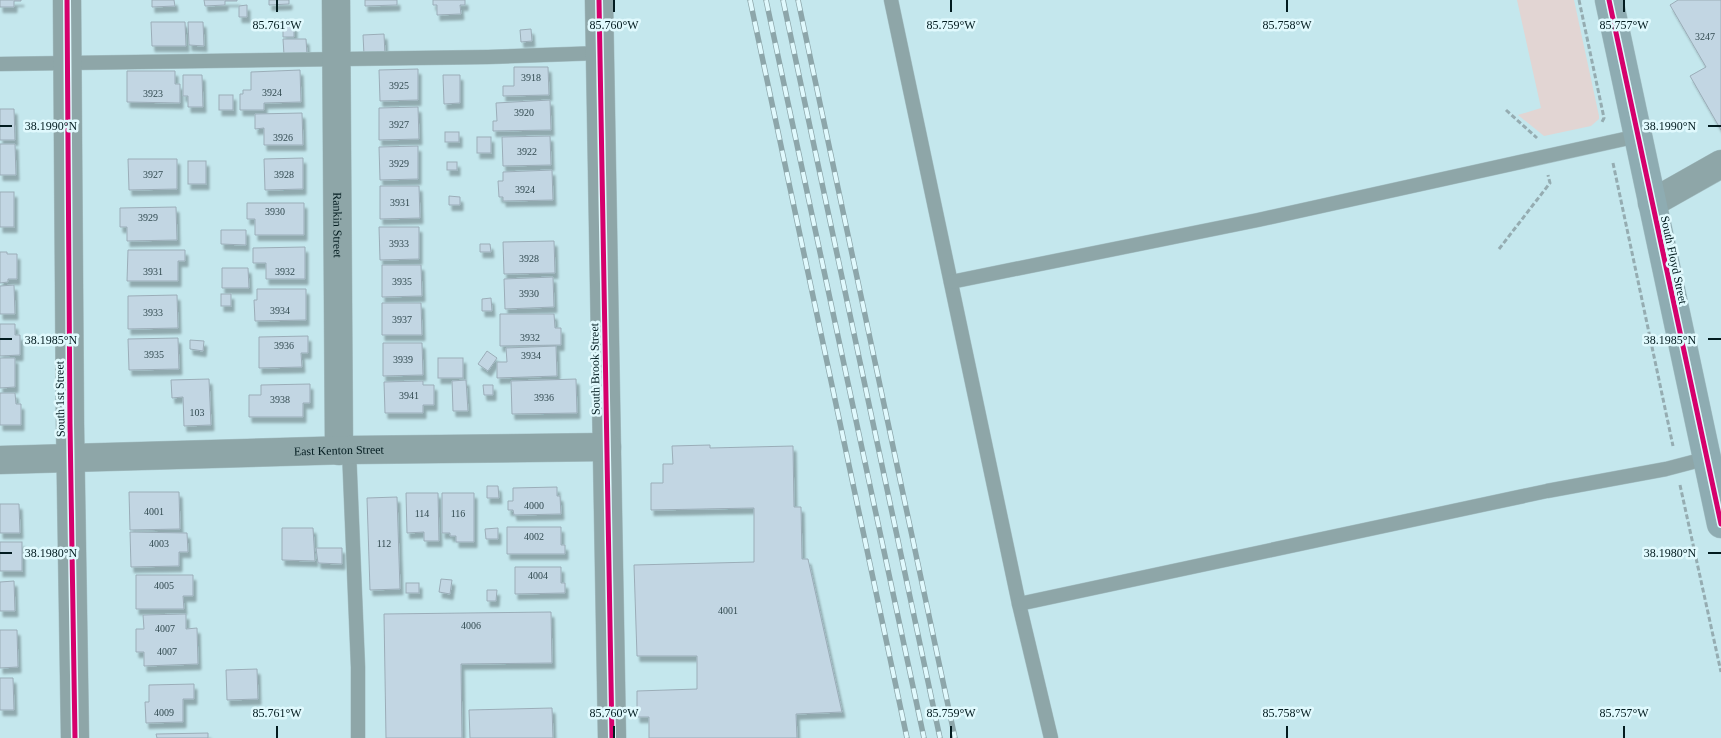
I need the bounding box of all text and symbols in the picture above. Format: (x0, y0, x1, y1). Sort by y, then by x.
text: 85.761°W (252, 18, 302, 32)
text: 85.760°W (589, 18, 639, 32)
text: 85.759°W (926, 18, 976, 32)
text: 85.758°W (1262, 18, 1312, 32)
text: 85.757°W (1599, 18, 1649, 32)
house number: 3247 (1695, 31, 1715, 42)
house number: 3918 (521, 72, 541, 83)
house number: 3925 (389, 80, 409, 91)
house number: 3924 (262, 87, 282, 98)
house number: 3923 (143, 88, 163, 99)
house number: 3920 (514, 107, 534, 118)
text: 38.1990°N (25, 119, 78, 133)
house number: 3927 (389, 119, 409, 130)
text: 38.1990°N (1644, 119, 1697, 133)
house number: 3926 (273, 132, 293, 143)
house number: 3922 (517, 146, 537, 157)
house number: 3929 (389, 158, 409, 169)
house number: 3927 (143, 169, 163, 180)
house number: 3928 (274, 169, 294, 180)
house number: 3924 (515, 184, 535, 195)
street label: Rankin Street (330, 192, 345, 259)
house number: 3931 (390, 197, 410, 208)
house number: 3930 (265, 206, 285, 217)
house number: 3929 (138, 212, 158, 223)
street label: South Floyd Street (1658, 215, 1690, 306)
house number: 3933 (389, 238, 409, 249)
house number: 3928 (519, 253, 539, 264)
house number: 3931 (143, 266, 163, 277)
house number: 3932 (275, 266, 295, 277)
house number: 3935 (392, 276, 412, 287)
house number: 3930 (519, 288, 539, 299)
house number: 3934 (270, 305, 290, 316)
house number: 3933 (143, 307, 163, 318)
house number: 3937 (392, 314, 412, 325)
street label: South Brook Street (587, 322, 603, 415)
house number: 3932 (520, 332, 540, 343)
text: 38.1985°N (25, 333, 78, 347)
text: 38.1985°N (1644, 333, 1697, 347)
house number: 3936 (274, 340, 294, 351)
house number: 3935 (144, 349, 164, 360)
house number: 3934 (521, 350, 541, 361)
house number: 3939 (393, 354, 413, 365)
street label: South 1st Street (52, 360, 68, 437)
house number: 3941 (399, 390, 419, 401)
house number: 3936 (534, 392, 554, 403)
house number: 3938 (270, 394, 290, 405)
house number: 103 (190, 407, 205, 418)
street label: East Kenton Street (294, 443, 385, 459)
house number: 4000 (524, 500, 544, 511)
house number: 4001 (144, 506, 164, 517)
house number: 114 (415, 508, 429, 519)
house number: 116 (451, 508, 465, 519)
house number: 4002 (524, 531, 544, 542)
house number: 4003 (149, 538, 169, 549)
house number: 112 (377, 538, 391, 549)
text: 38.1980°N (25, 546, 78, 560)
text: 38.1980°N (1644, 546, 1697, 560)
house number: 4004 (528, 570, 548, 581)
house number: 4005 (154, 580, 174, 591)
house number: 4001 (718, 605, 738, 616)
house number: 4006 (461, 620, 481, 631)
house number: 4007 (155, 623, 175, 634)
house number: 4007 (157, 646, 177, 657)
text: 85.761°W (252, 706, 302, 720)
text: 85.760°W (589, 706, 639, 720)
text: 85.759°W (926, 706, 976, 720)
text: 85.758°W (1262, 706, 1312, 720)
text: 85.757°W (1599, 706, 1649, 720)
house number: 4009 (154, 707, 174, 718)

